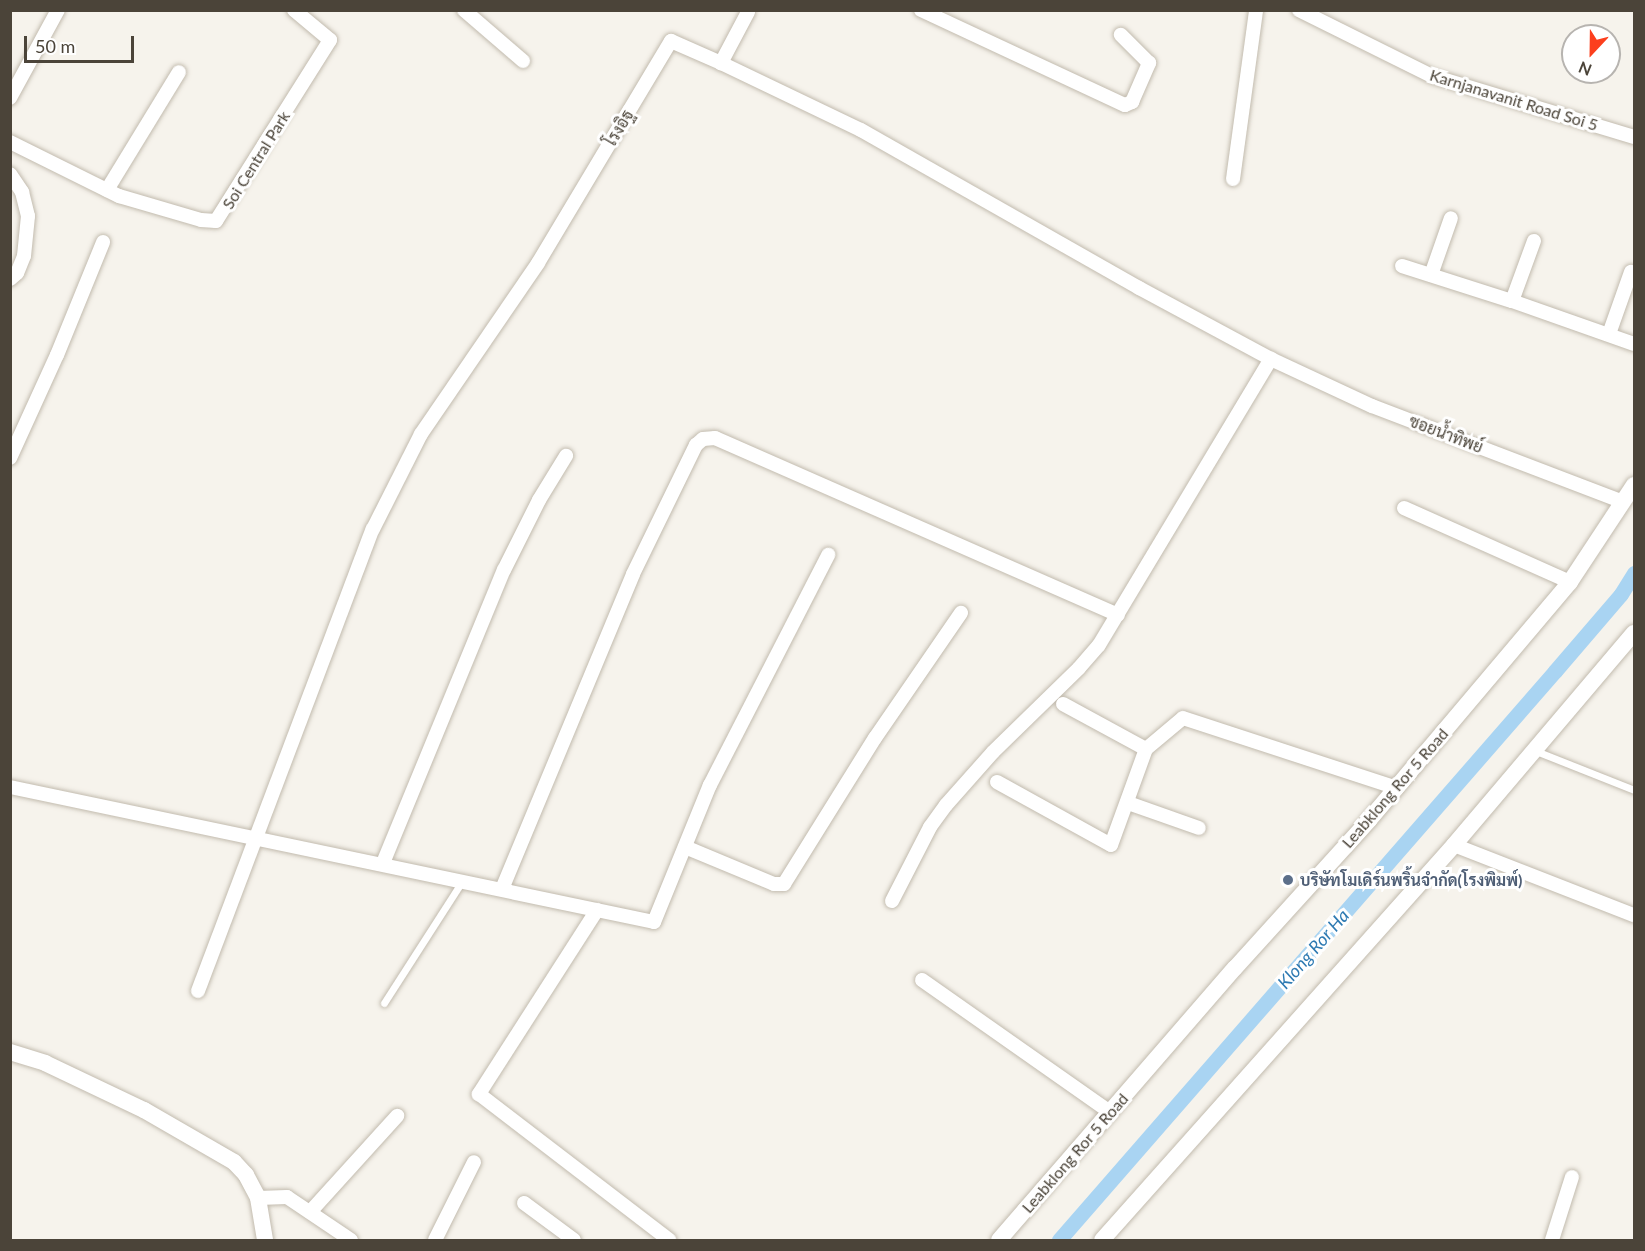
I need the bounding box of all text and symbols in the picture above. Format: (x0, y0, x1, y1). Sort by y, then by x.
scale bar (27, 24, 136, 62)
north arrow (1561, 24, 1621, 84)
text: 50 m (35, 35, 75, 57)
text: N (1576, 58, 1594, 80)
street label: Karnjanavanit Road Soi 5 (1428, 65, 1600, 135)
street label: โรงอิฐ (601, 106, 637, 150)
street label: Soi Central Park (218, 107, 294, 213)
street label: ซอยน้ำทิพย์ (1406, 411, 1486, 457)
street label: Leabklong Ror 5 Road (1338, 724, 1452, 852)
place label: บริษัทโมเดิร์นพริ้นจำกัด(โรงพิมพ์) (1300, 870, 1522, 890)
marker: บริษัทโมเดิร์นพริ้นจำกัด(โรงพิมพ์) (1281, 873, 1295, 887)
water label: Klong Ror Ha (1273, 905, 1353, 993)
street label: Leabklong Ror 5 Road (1018, 1089, 1132, 1217)

